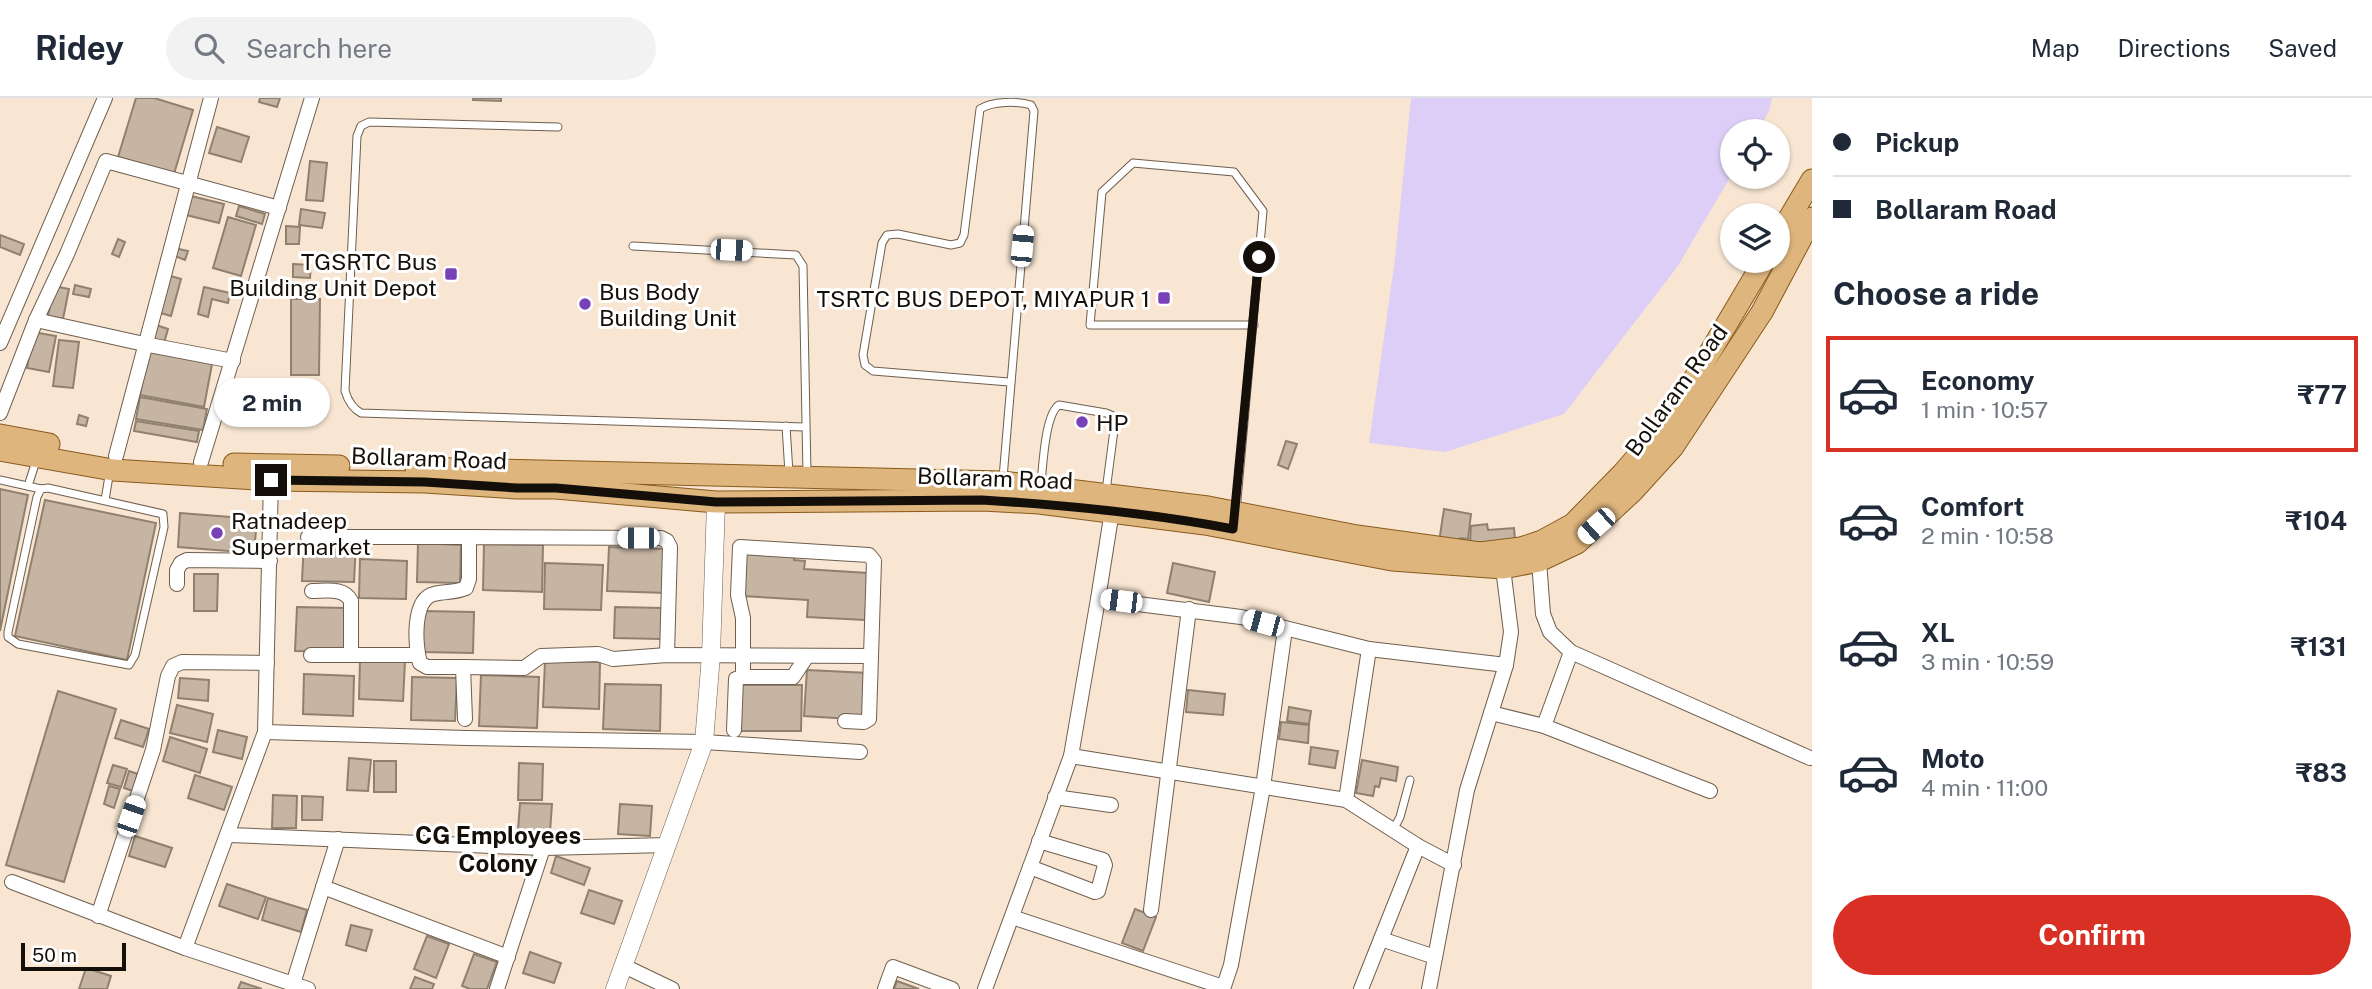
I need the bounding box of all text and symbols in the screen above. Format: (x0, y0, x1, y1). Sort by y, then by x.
search box (166, 17, 656, 80)
text: Ridey (35, 29, 124, 67)
icon: search (190, 29, 228, 67)
text: Search here (246, 33, 392, 64)
text: Map (2031, 34, 2080, 62)
text: Directions (2118, 34, 2230, 62)
text: Saved (2268, 34, 2337, 62)
map controls (1720, 119, 1790, 273)
button: locate (1720, 119, 1790, 189)
text: Pickup (1875, 127, 1959, 158)
text: Bollaram Road (1875, 194, 2057, 225)
button: layers (1720, 203, 1790, 273)
car (1010, 224, 1035, 268)
car (710, 239, 753, 261)
route start (1243, 241, 1275, 273)
place label: TGSRTC Bus Building Unit Depot (229, 248, 437, 301)
marker: TGSRTC Bus Building Unit Depot (443, 266, 459, 282)
text: Choose a ride (1833, 275, 2039, 312)
place label: Bus Body Building Unit (599, 278, 737, 331)
place label: TSRTC BUS DEPOT, MIYAPUR 1 (816, 285, 1150, 312)
marker: TSRTC BUS DEPOT, MIYAPUR 1 (1156, 290, 1172, 306)
marker: Bus Body Building Unit (577, 296, 593, 312)
street label: Bollaram Road (1619, 319, 1733, 461)
icon: car (1837, 363, 1900, 426)
text: Economy (1921, 365, 2034, 396)
callout: 2 min (213, 378, 329, 428)
text: ₹77 (2298, 379, 2347, 410)
text: 2 min (242, 389, 302, 416)
text: 1 min · 10:57 (1921, 396, 2048, 423)
place label: HP (1096, 409, 1128, 436)
marker: HP (1074, 414, 1090, 430)
street label: Bollaram Road (351, 442, 507, 474)
street label: Bollaram Road (917, 462, 1073, 494)
route end (255, 464, 287, 496)
icon: car (1837, 489, 1900, 552)
text: Comfort (1921, 491, 2024, 522)
car (1574, 504, 1619, 548)
text: ₹104 (2285, 505, 2347, 536)
place label: Ratnadeep Supermarket (231, 507, 371, 560)
text: 2 min · 10:58 (1921, 522, 2054, 549)
marker: Ratnadeep Supermarket (209, 525, 225, 541)
car (618, 528, 660, 549)
car (1099, 588, 1144, 614)
car (1240, 607, 1287, 639)
icon: car (1837, 615, 1900, 678)
text: XL (1921, 617, 1955, 648)
text: ₹131 (2291, 631, 2347, 662)
text: 3 min · 10:59 (1921, 648, 2054, 675)
icon: car (1837, 741, 1900, 804)
text: Moto (1921, 743, 1984, 774)
text: ₹83 (2296, 757, 2347, 788)
text: 4 min · 11:00 (1921, 774, 2048, 801)
car (115, 793, 148, 839)
district label: CG Employees Colony (415, 821, 581, 877)
button: Confirm (1833, 895, 2351, 975)
scale bar (21, 940, 126, 972)
text: 50 m (32, 944, 77, 966)

